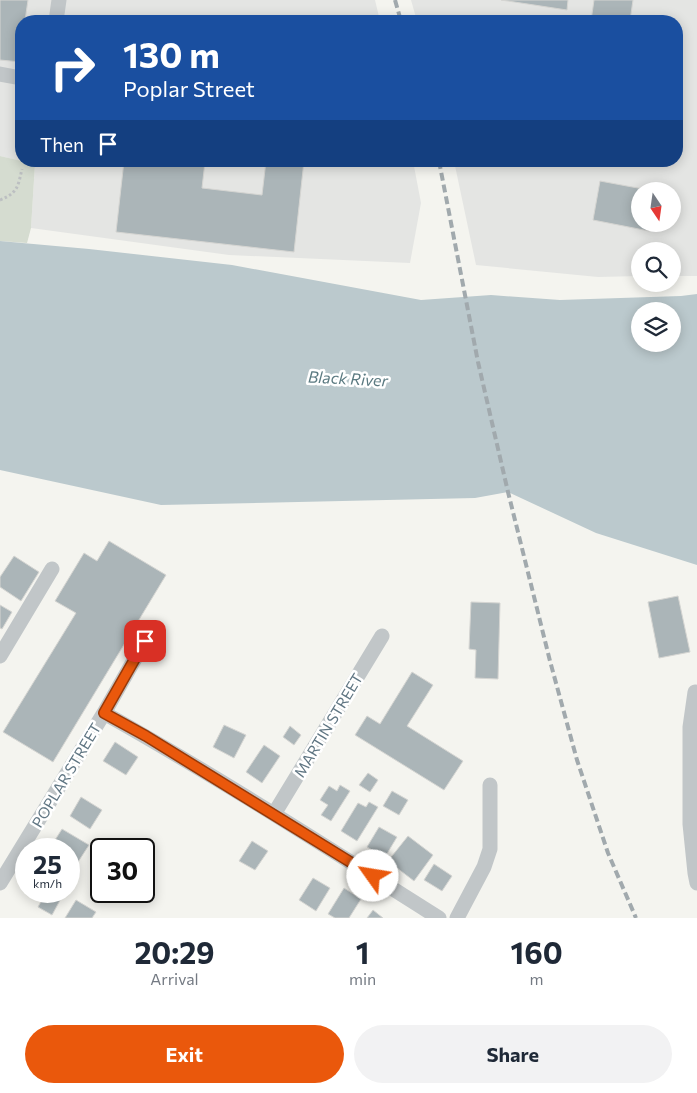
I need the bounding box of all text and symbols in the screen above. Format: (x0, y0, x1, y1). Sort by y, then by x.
text: 130 m (123, 32, 220, 75)
icon: right (40, 35, 105, 100)
text: Poplar Street (123, 75, 255, 102)
icon: arrive (94, 130, 122, 158)
text: Then (40, 133, 84, 156)
north arrow (631, 182, 681, 232)
map controls (631, 182, 681, 352)
button: search (631, 242, 681, 292)
button: layers (631, 302, 681, 352)
water label: Black River (307, 366, 389, 390)
pin (124, 620, 166, 662)
icon: arrive (131, 627, 159, 655)
street label: MARTIN STREET (290, 669, 366, 780)
street label: POPLAR STREET (28, 719, 104, 830)
speed limit sign: 30 (90, 838, 155, 903)
text: 25 (33, 849, 62, 879)
position arrow (346, 849, 398, 901)
text: km/h (33, 876, 62, 890)
text: 20:29 (134, 933, 215, 970)
text: 1 (356, 933, 369, 970)
text: 160 (511, 933, 563, 970)
text: Arrival (150, 969, 199, 988)
text: min (349, 969, 376, 988)
text: m (530, 969, 544, 988)
button: Exit (25, 1025, 344, 1083)
button: Share (354, 1025, 672, 1083)

